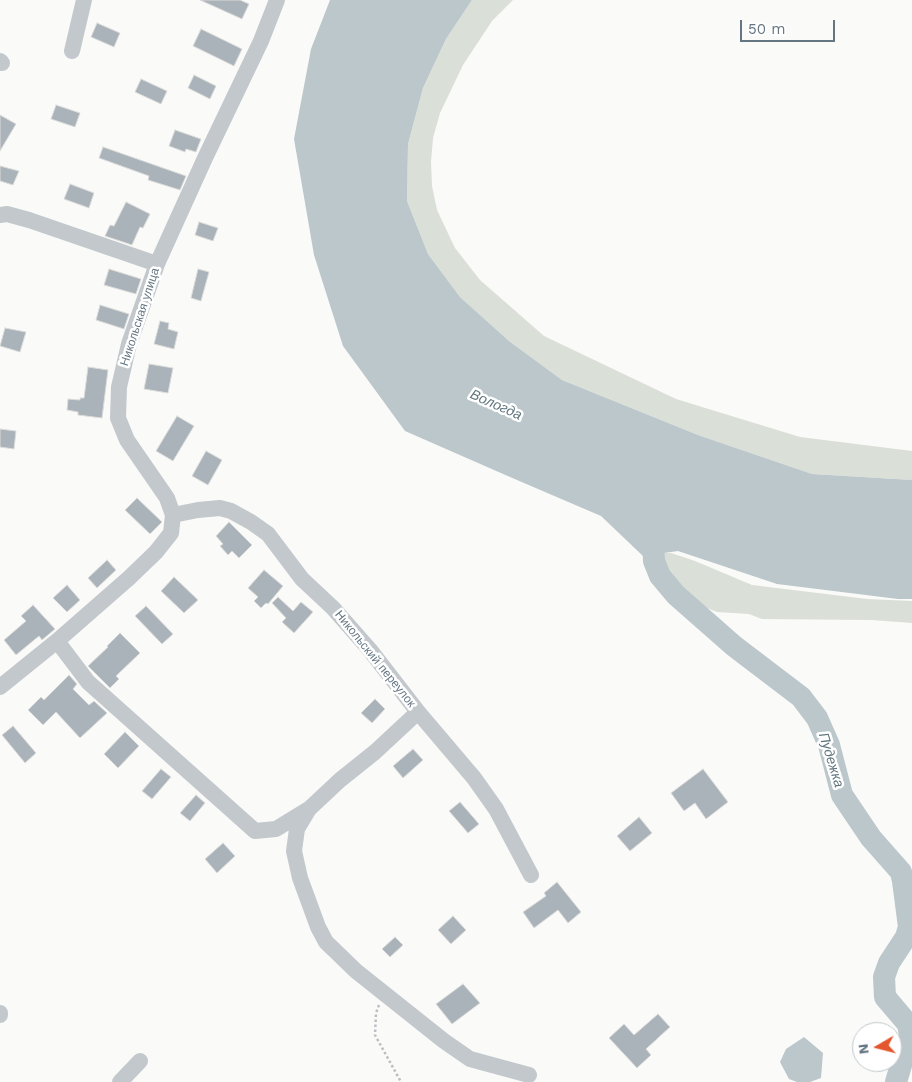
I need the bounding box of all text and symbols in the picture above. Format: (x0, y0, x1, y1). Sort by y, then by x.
scale bar (742, 10, 837, 42)
text: 50 m (748, 20, 785, 38)
street label: Никольская улица (117, 266, 163, 368)
water label: Вологда (468, 386, 524, 424)
street label: Никольский переулок (332, 608, 418, 710)
water label: Пудежка (815, 731, 847, 789)
north arrow (852, 1022, 902, 1072)
text: N (854, 1043, 872, 1055)

